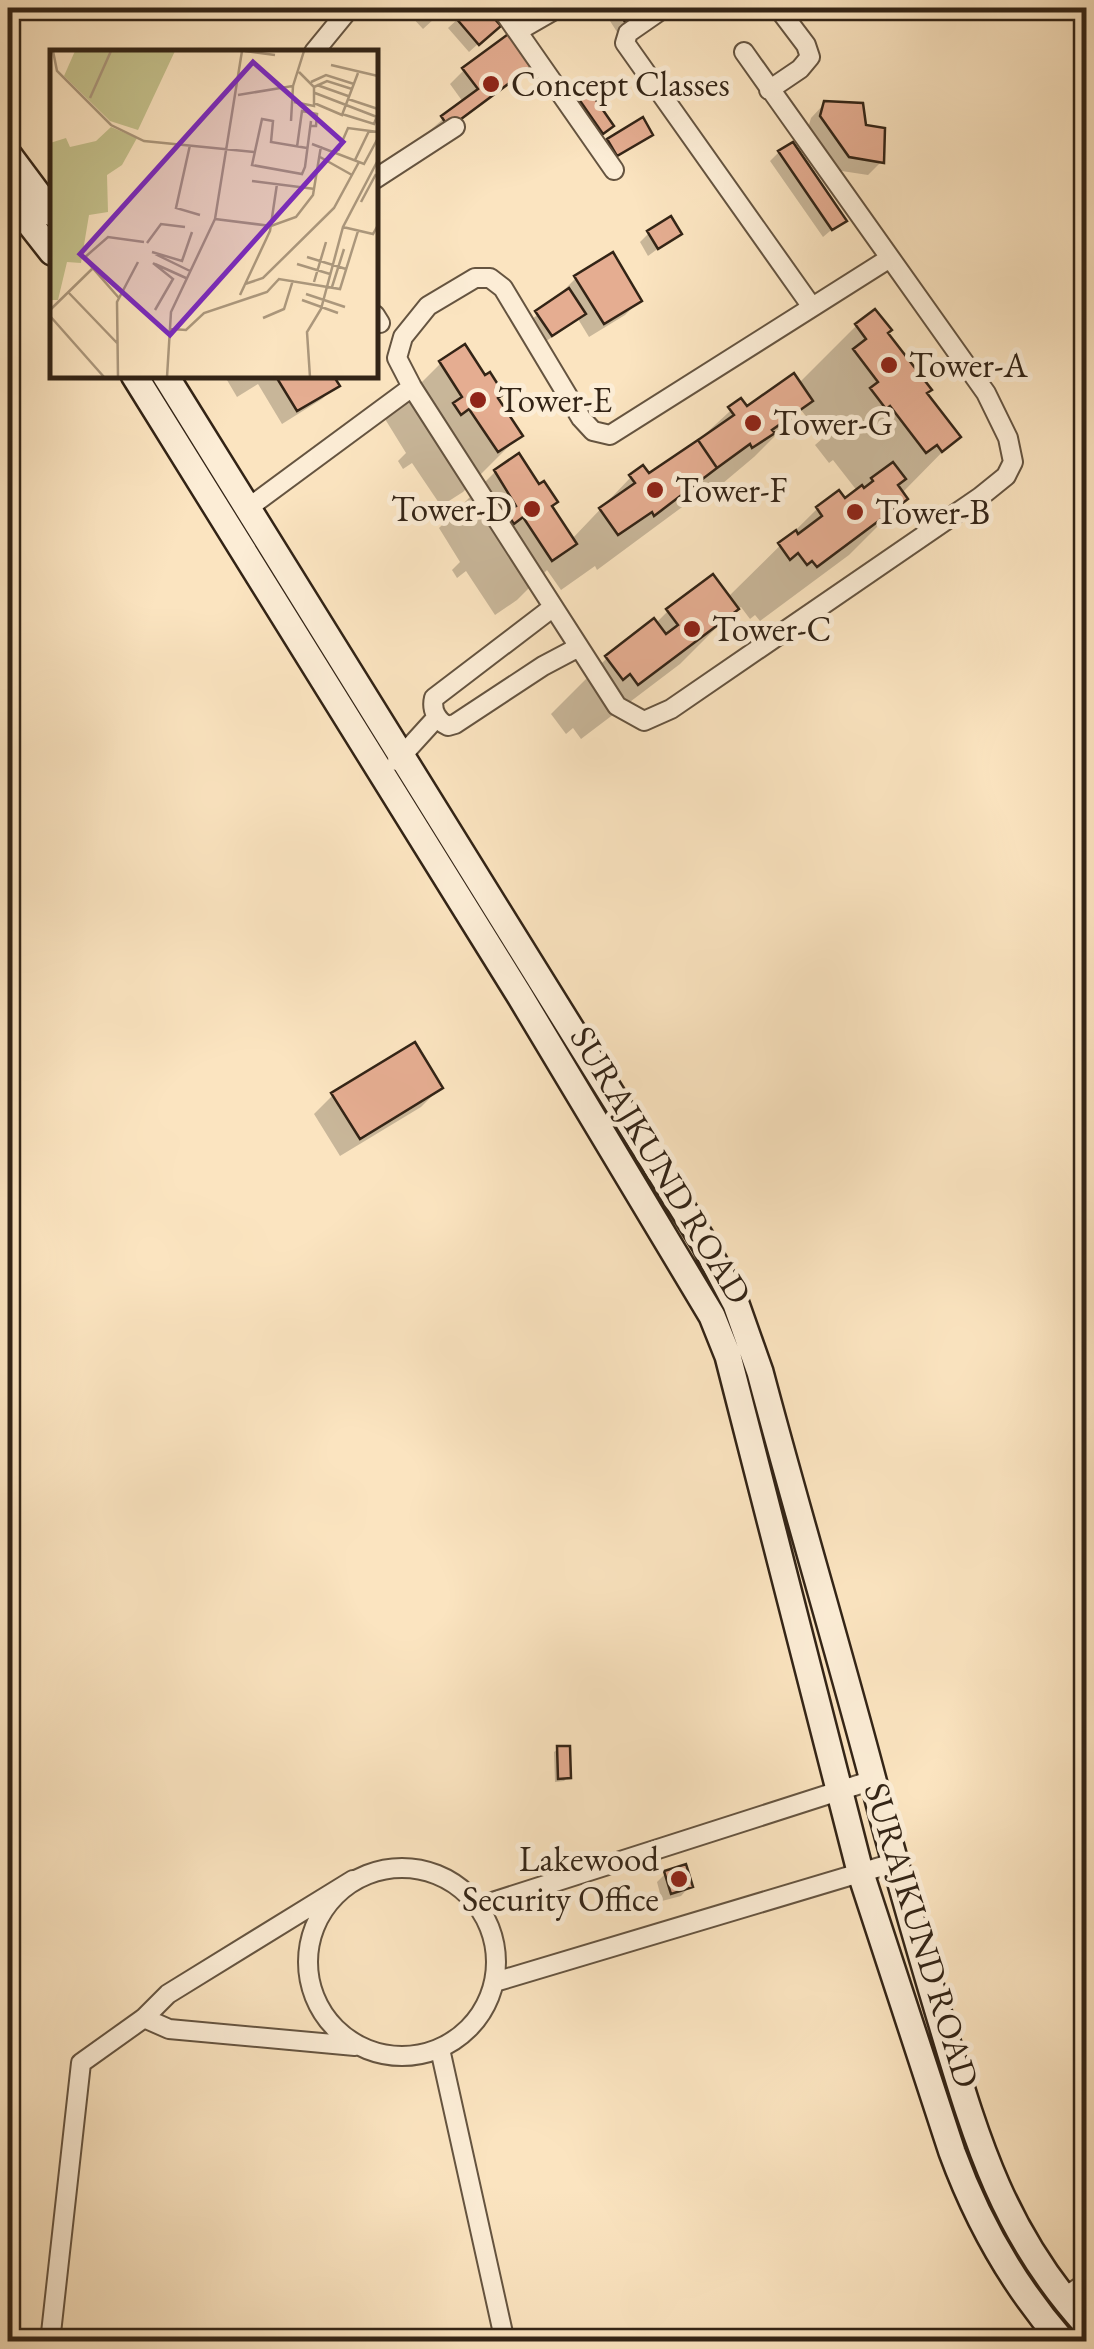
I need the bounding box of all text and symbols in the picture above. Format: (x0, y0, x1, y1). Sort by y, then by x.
inset map (50, 50, 378, 378)
place label: Concept Classes (511, 61, 730, 106)
marker: Concept Classes (480, 73, 502, 95)
place label: Tower-A (909, 342, 1029, 387)
marker: Tower-A (878, 354, 900, 376)
place label: Tower-E (498, 377, 612, 422)
marker: Tower-E (467, 389, 489, 411)
place label: Tower-G (773, 400, 893, 445)
marker: Tower-G (742, 412, 764, 434)
place label: Tower-F (675, 467, 788, 512)
marker: Tower-F (644, 479, 666, 501)
place label: Tower-D (391, 486, 512, 531)
place label: Tower-B (875, 489, 990, 534)
marker: Tower-D (521, 498, 543, 520)
marker: Tower-B (844, 501, 866, 523)
place label: Tower-C (712, 606, 831, 651)
marker: Tower-C (681, 618, 703, 640)
street label: SURAJKUND ROAD (561, 1017, 762, 1312)
street label: SURAJKUND ROAD (855, 1777, 990, 2093)
place label: Lakewood Security Office (462, 1836, 659, 1921)
marker: Lakewood Security Office (668, 1868, 690, 1890)

